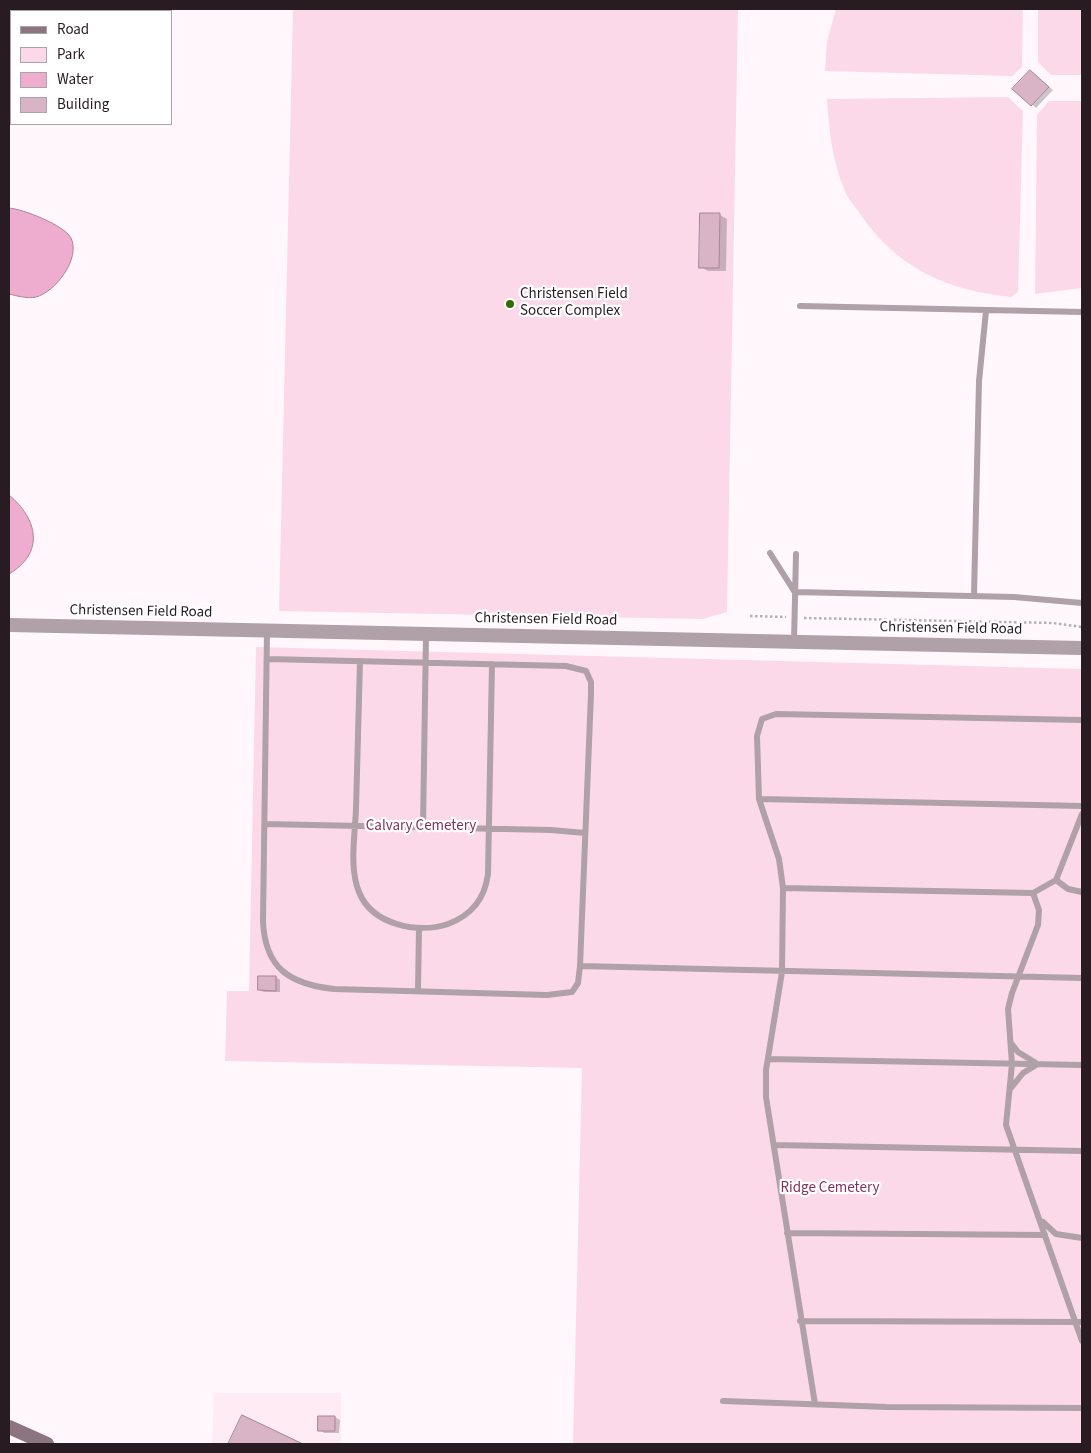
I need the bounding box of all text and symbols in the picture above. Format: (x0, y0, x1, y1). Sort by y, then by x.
legend (10, 10, 172, 125)
text: Road (57, 19, 89, 40)
text: Park (57, 44, 85, 65)
text: Water (57, 69, 93, 90)
text: Building (57, 94, 109, 115)
place label: Christensen Field Soccer Complex (520, 286, 628, 321)
marker: Christensen Field Soccer Complex (504, 298, 516, 310)
street label: Christensen Field Road (69, 602, 213, 622)
street label: Christensen Field Road (474, 610, 618, 630)
street label: Christensen Field Road (879, 619, 1023, 639)
park label: Calvary Cemetery (366, 818, 476, 836)
park label: Ridge Cemetery (781, 1180, 879, 1198)

